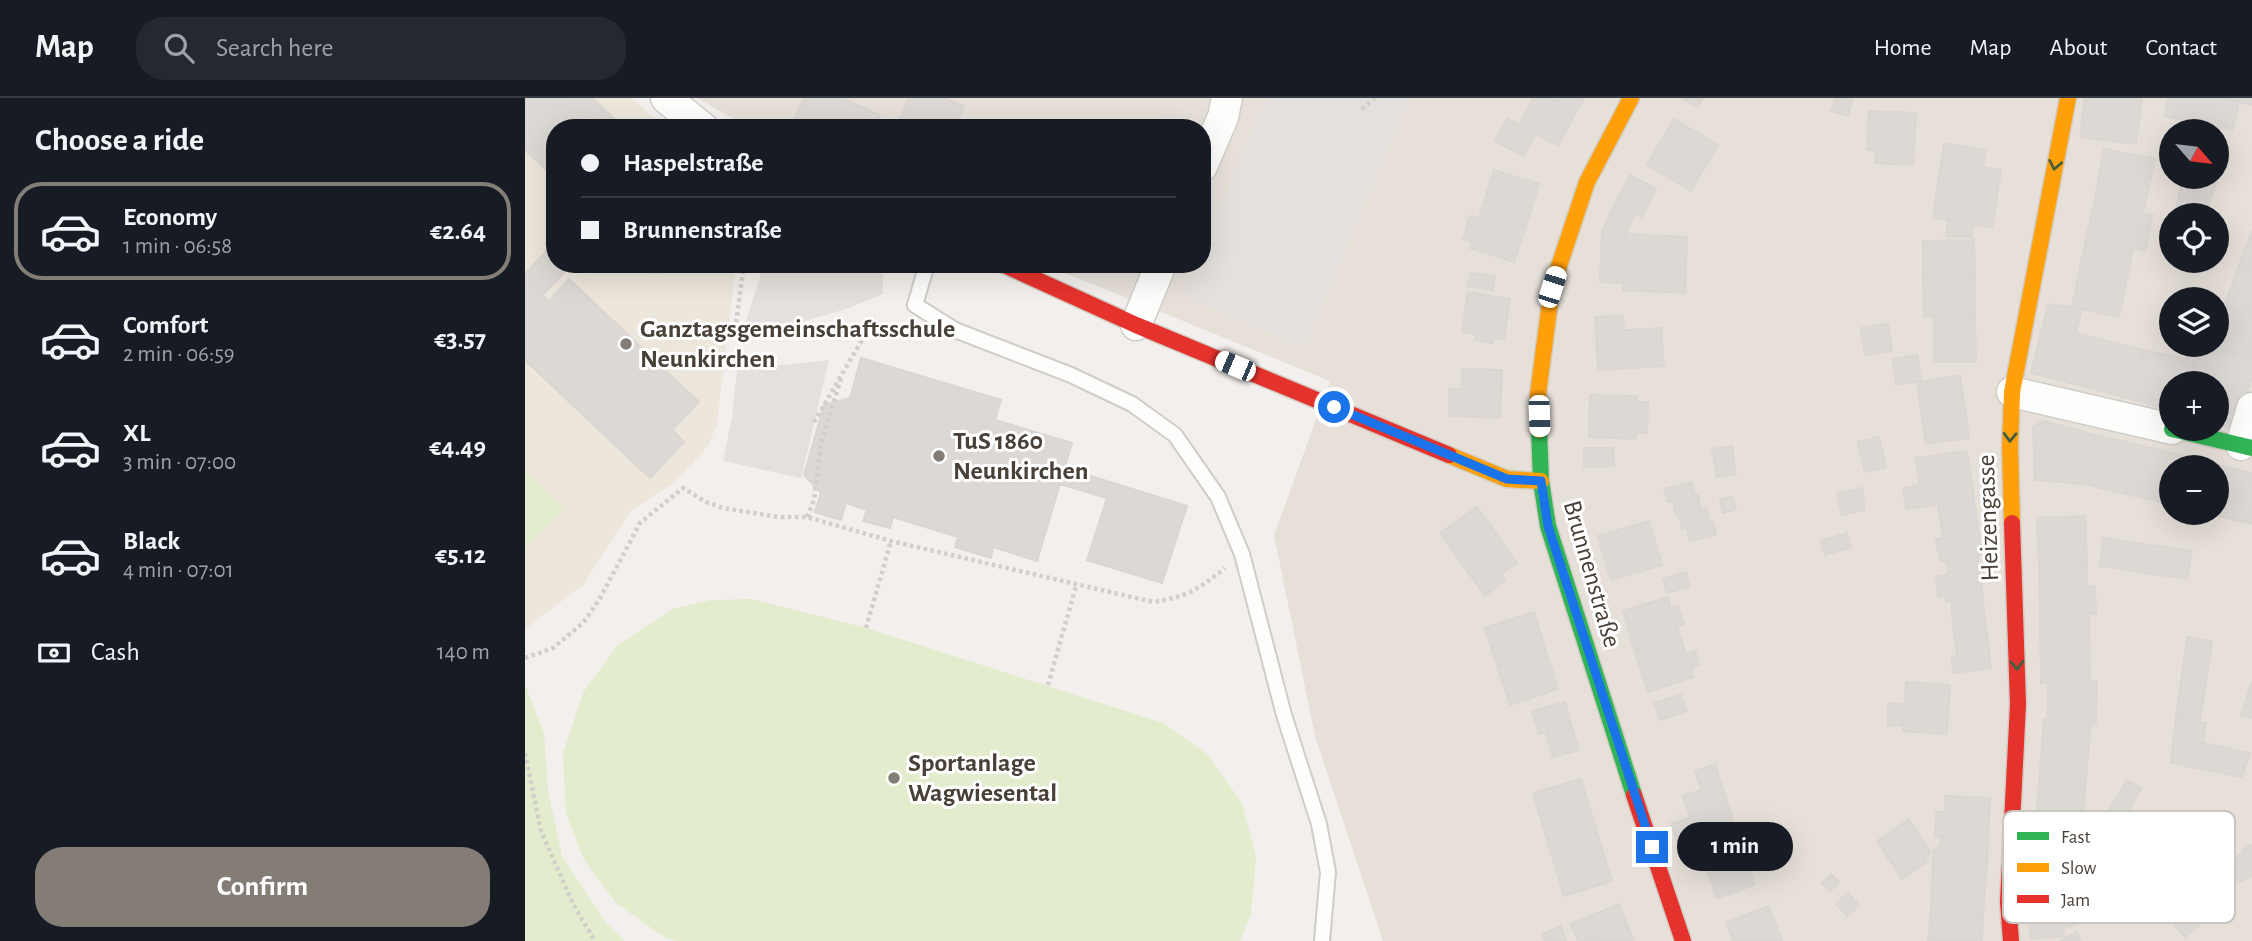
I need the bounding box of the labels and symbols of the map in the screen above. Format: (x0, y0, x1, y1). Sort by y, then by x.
north arrow (2159, 119, 2229, 189)
one-way arrow (2048, 159, 2063, 171)
car (1536, 264, 1569, 310)
place label: Ganztagsgemeinschaftsschule Neunkirchen (640, 316, 955, 372)
marker: Ganztagsgemeinschaftsschule Neunkirchen (618, 336, 634, 352)
car (1212, 348, 1259, 384)
route start (1318, 391, 1350, 423)
car (1528, 395, 1551, 437)
place label: TuS 1860 Neunkirchen (953, 428, 1089, 484)
one-way arrow (2003, 432, 2018, 443)
marker: TuS 1860 Neunkirchen (931, 448, 947, 464)
street label: Heizengasse (1973, 454, 2003, 582)
street label: Brunnenstraße (1559, 498, 1625, 650)
one-way arrow (2009, 660, 2024, 671)
place label: Sportanlage Wagwiesental (908, 750, 1057, 806)
marker: Sportanlage Wagwiesental (886, 770, 902, 786)
legend (2003, 811, 2235, 923)
callout: 1 min (1677, 822, 1792, 872)
text: Fast (2061, 828, 2091, 847)
route end (1636, 831, 1668, 863)
text: Slow (2061, 859, 2097, 878)
text: Jam (2061, 891, 2090, 910)

